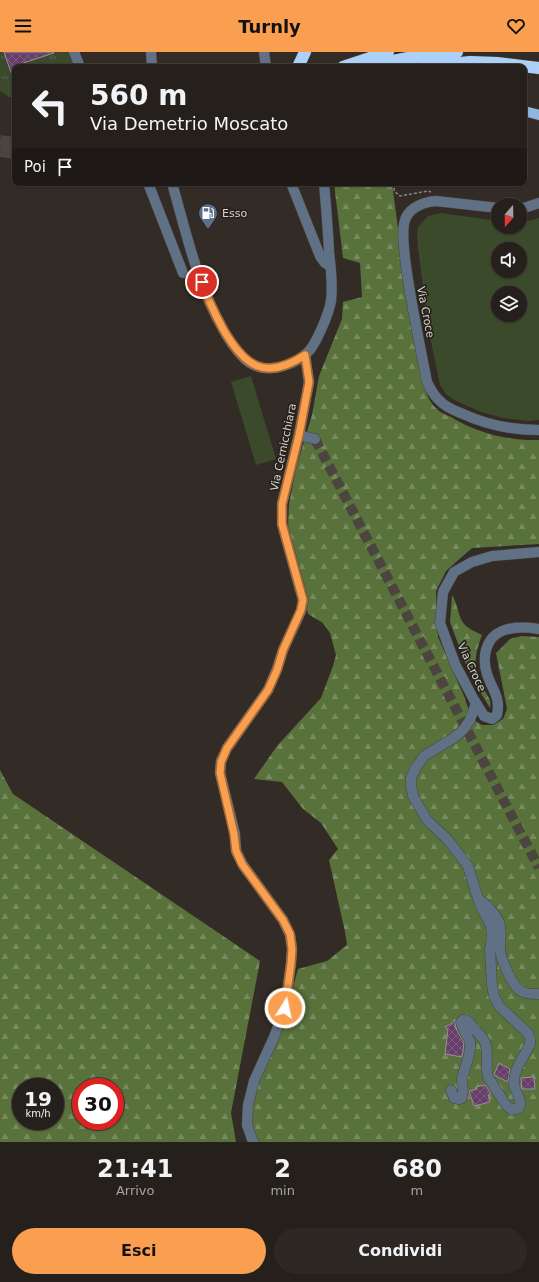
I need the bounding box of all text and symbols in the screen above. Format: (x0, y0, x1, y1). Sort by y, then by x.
icon: menu (12, 15, 34, 37)
icon: heart (505, 15, 527, 37)
text: Turnly (238, 16, 301, 37)
text: 560 m (90, 79, 187, 112)
icon: left (24, 80, 76, 132)
text: Via Demetrio Moscato (90, 113, 288, 134)
icon: arrive (54, 156, 76, 178)
text: Poi (24, 158, 46, 176)
north arrow (491, 198, 527, 234)
map controls (491, 198, 527, 322)
fuel station icon: Esso (197, 202, 219, 230)
place label: Esso (222, 207, 247, 220)
button: sound (491, 242, 527, 278)
pin (185, 265, 219, 299)
icon: arrive (191, 271, 213, 293)
street label: Via Croce (414, 285, 437, 339)
button: layers (491, 286, 527, 322)
street label: Via Cernicchiara (268, 402, 299, 492)
street label: Via Croce (455, 641, 489, 694)
position arrow (264, 987, 306, 1029)
speed limit sign: 30 (72, 1078, 124, 1130)
text: 19 (24, 1087, 52, 1111)
text: km/h (25, 1108, 51, 1119)
text: 21:41 (97, 1155, 173, 1183)
text: 2 (274, 1155, 291, 1183)
text: 680 (392, 1155, 442, 1183)
text: Arrivo (116, 1183, 155, 1198)
text: min (270, 1183, 295, 1198)
text: m (411, 1183, 423, 1198)
button: Esci (12, 1228, 266, 1274)
button: Condividi (274, 1228, 527, 1274)

